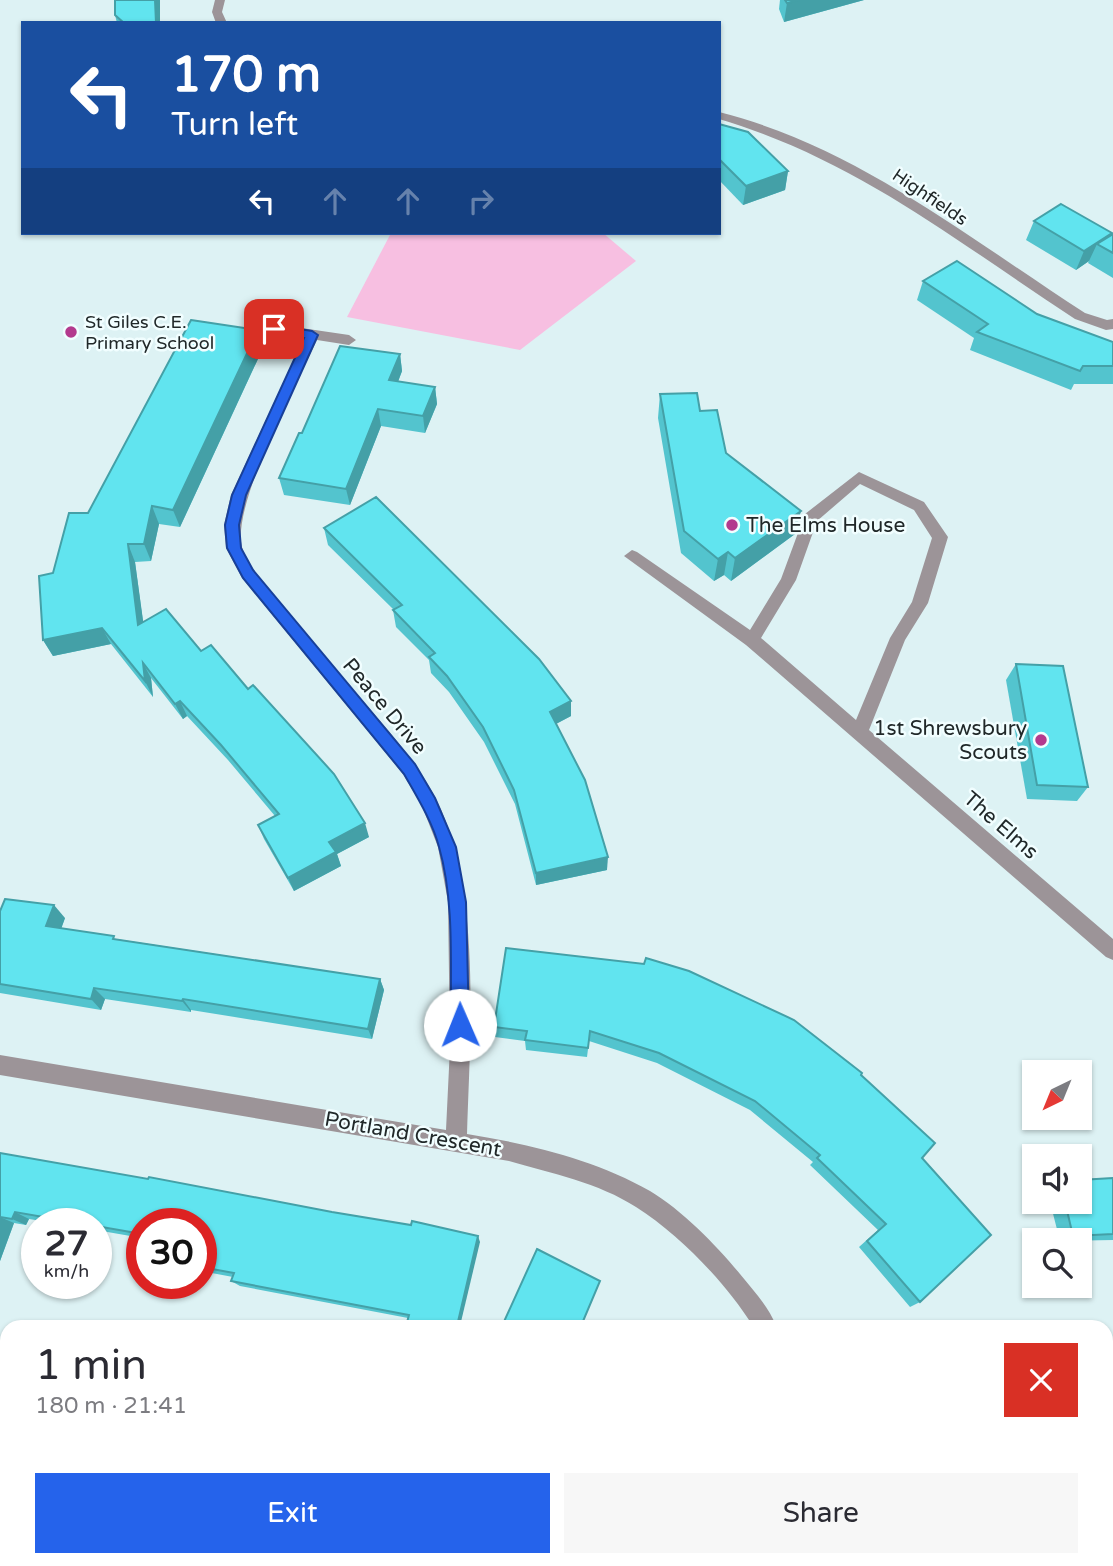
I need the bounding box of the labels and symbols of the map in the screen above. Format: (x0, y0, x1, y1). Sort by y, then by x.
street label: Highfields (888, 164, 972, 230)
pin (244, 299, 304, 359)
place label: St Giles C.E. Primary School (85, 311, 214, 354)
marker: St Giles C.E. Primary School (63, 324, 79, 340)
place label: The Elms House (746, 513, 905, 538)
marker: The Elms House (724, 517, 740, 533)
street label: Peace Drive (337, 653, 432, 760)
place label: 1st Shrewsbury Scouts (873, 716, 1027, 765)
marker: 1st Shrewsbury Scouts (1033, 732, 1049, 748)
street label: The Elms (958, 786, 1043, 865)
position arrow (423, 988, 497, 1062)
north arrow (1022, 1060, 1092, 1130)
street label: Portland Crescent (323, 1107, 503, 1162)
speed limit sign: 30 (126, 1208, 217, 1299)

